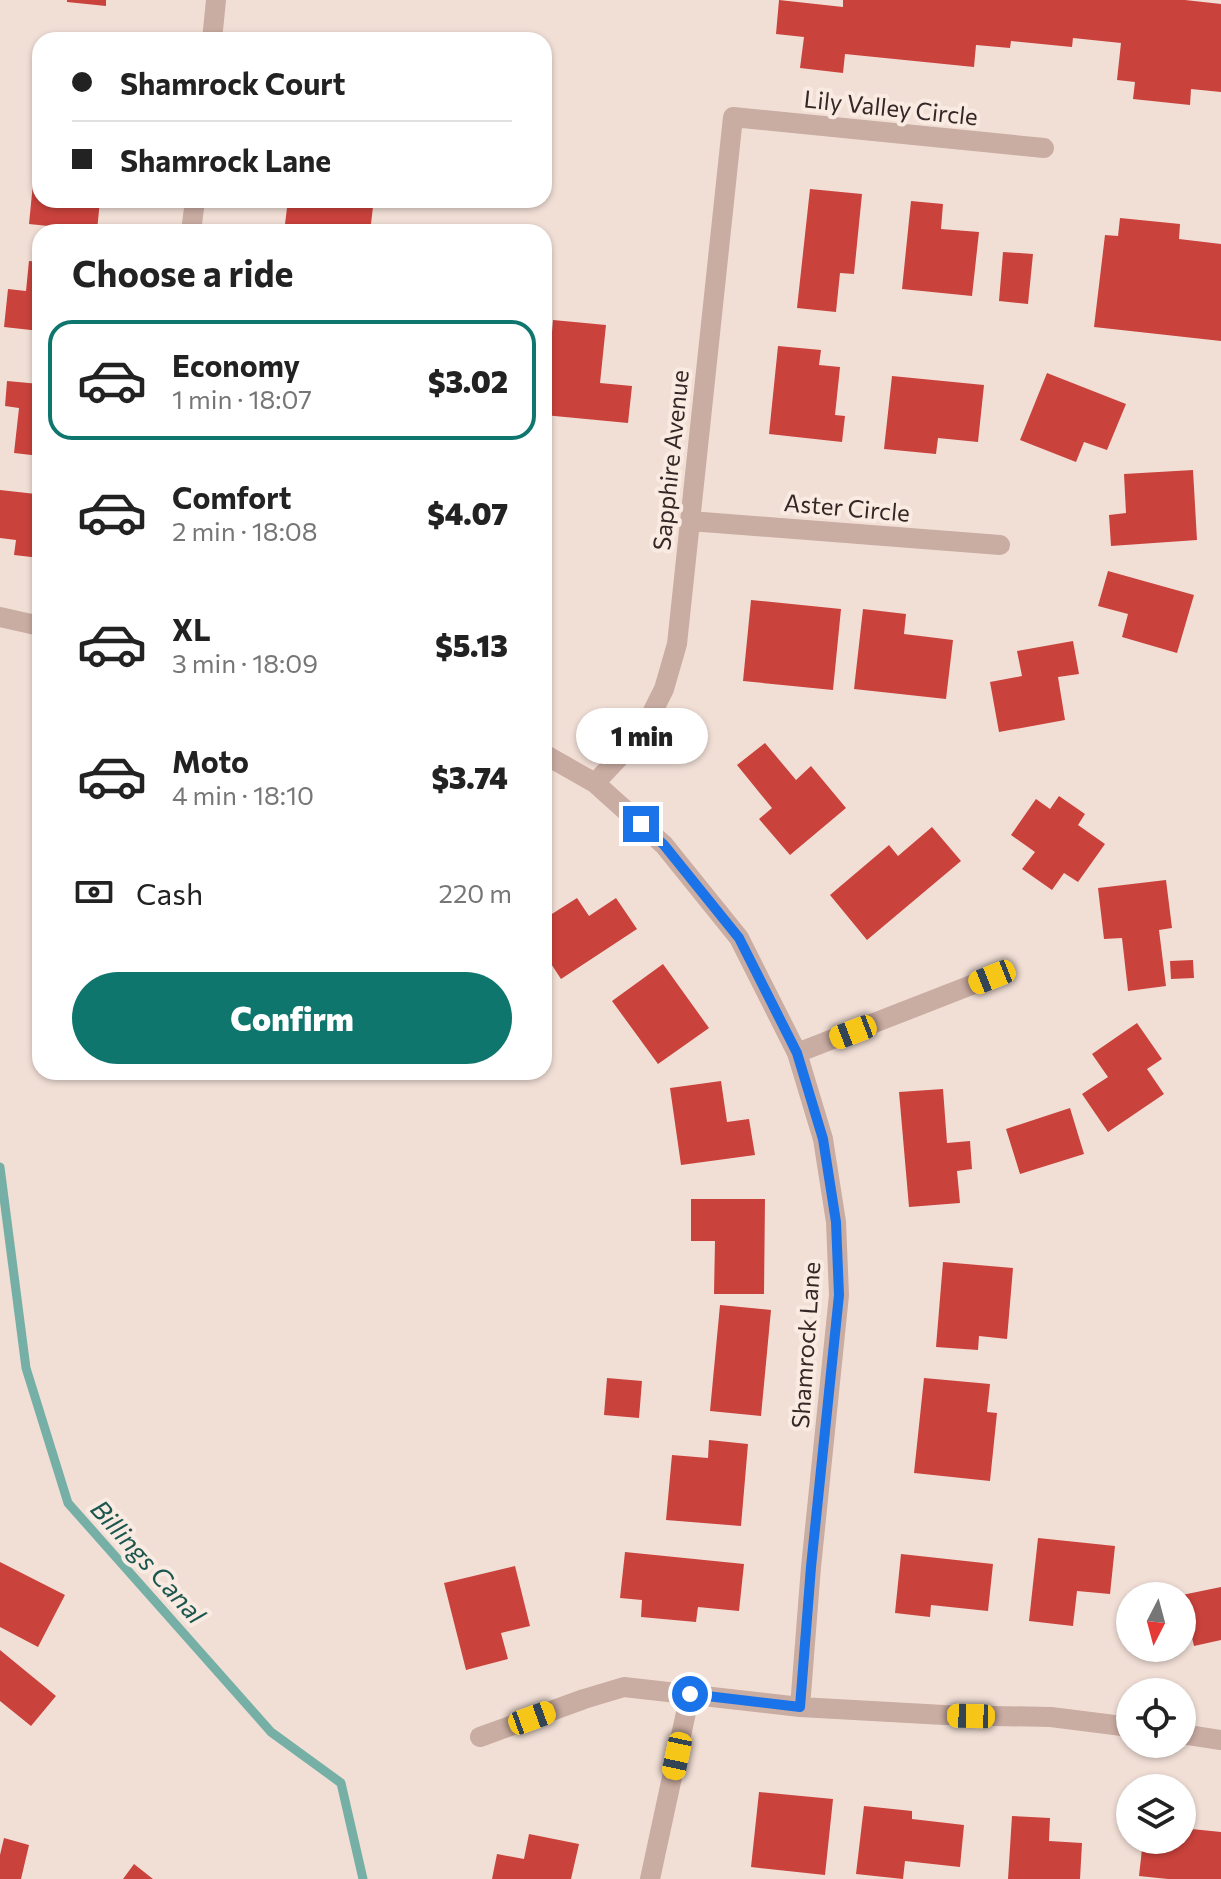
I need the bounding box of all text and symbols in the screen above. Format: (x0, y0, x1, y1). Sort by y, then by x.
text: Shamrock Court (120, 64, 345, 101)
street label: Lily Valley Circle (803, 83, 979, 131)
text: Shamrock Lane (120, 141, 331, 178)
text: Choose a ride (72, 250, 293, 294)
icon: car (76, 344, 148, 416)
text: Economy (172, 346, 300, 383)
text: $3.02 (428, 362, 508, 399)
street label: Sapphire Avenue (646, 368, 694, 552)
text: 1 min · 18:07 (172, 383, 312, 414)
icon: car (76, 476, 148, 548)
text: Comfort (172, 478, 291, 515)
street label: Aster Circle (783, 487, 911, 527)
text: $4.07 (427, 494, 508, 531)
text: 2 min · 18:08 (172, 515, 318, 546)
icon: car (76, 608, 148, 680)
text: XL (172, 610, 211, 647)
text: $5.13 (435, 626, 508, 663)
text: 3 min · 18:09 (172, 647, 318, 678)
callout: 1 min (575, 708, 707, 764)
text: 1 min (611, 720, 673, 751)
icon: car (76, 740, 148, 812)
text: Moto (172, 742, 249, 779)
text: $3.74 (431, 758, 508, 795)
text: 4 min · 18:10 (172, 779, 314, 810)
route end (623, 806, 659, 842)
icon: cash (72, 870, 116, 914)
text: Cash (136, 874, 203, 911)
text: 220 m (439, 877, 512, 908)
car (965, 957, 1019, 997)
button: Confirm (72, 972, 512, 1064)
car (826, 1012, 880, 1052)
street label: Shamrock Lane (785, 1261, 825, 1429)
water label: Billings Canal (85, 1493, 214, 1630)
north arrow (1116, 1582, 1196, 1662)
map controls (1116, 1582, 1196, 1854)
route start (672, 1676, 708, 1712)
button: locate (1116, 1678, 1196, 1758)
car (505, 1699, 559, 1737)
car (947, 1704, 995, 1728)
car (660, 1730, 694, 1782)
button: layers (1116, 1774, 1196, 1854)

